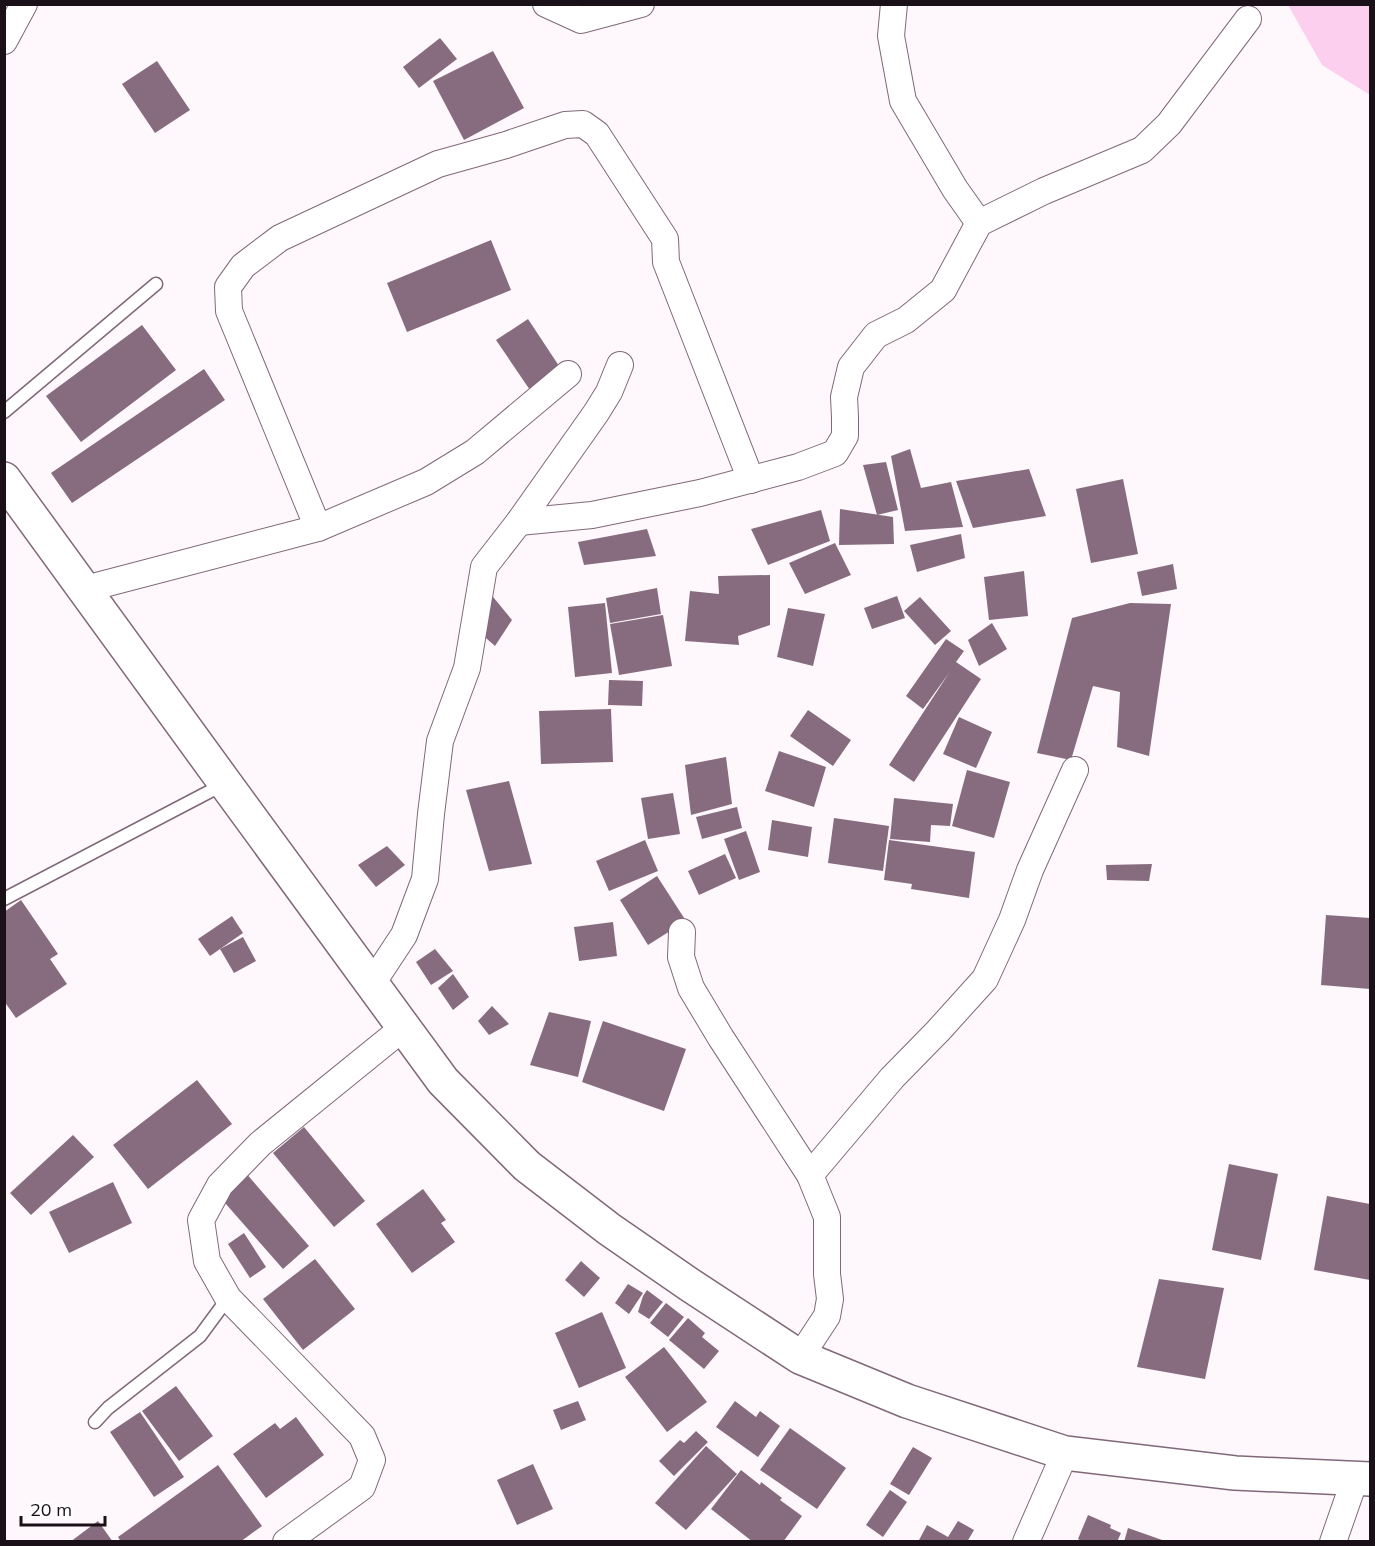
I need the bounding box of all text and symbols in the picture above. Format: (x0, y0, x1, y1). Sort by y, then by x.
scale bar (21, 1489, 105, 1527)
text: 20 m (30, 1498, 72, 1521)

